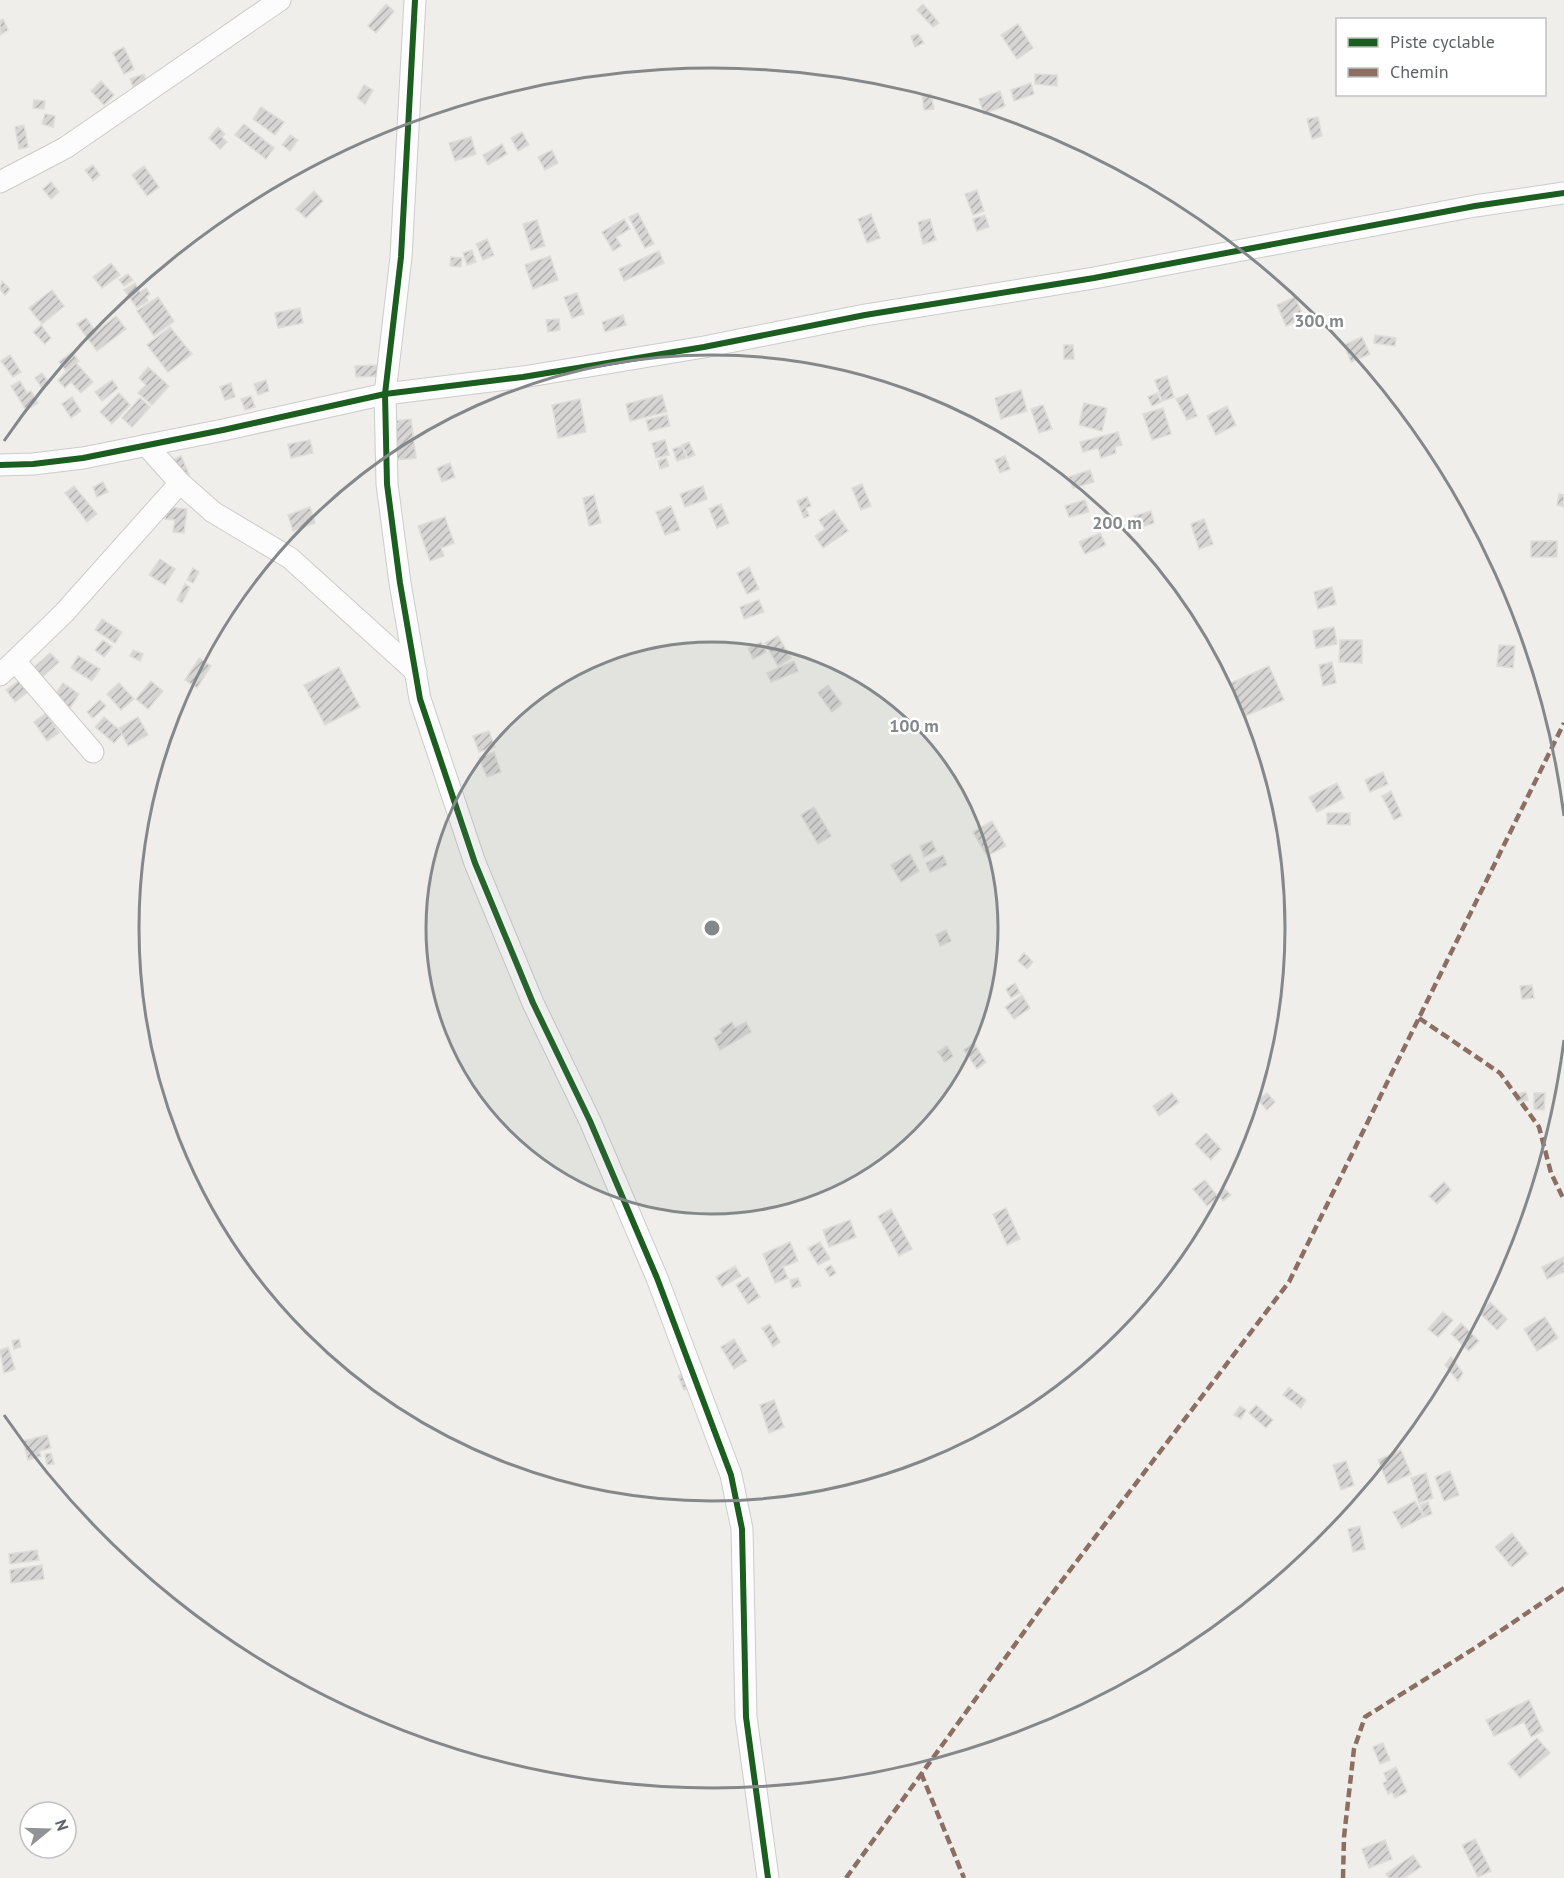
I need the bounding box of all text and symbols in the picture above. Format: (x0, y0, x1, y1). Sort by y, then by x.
legend (1336, 18, 1546, 96)
text: Piste cyclable (1390, 30, 1495, 53)
text: Chemin (1390, 60, 1449, 83)
text: 300 m (1294, 309, 1344, 332)
text: 200 m (1092, 511, 1142, 534)
text: 100 m (889, 714, 939, 737)
centre of rings (702, 918, 722, 938)
north arrow (18, 1800, 78, 1860)
text: N (51, 1817, 73, 1833)

